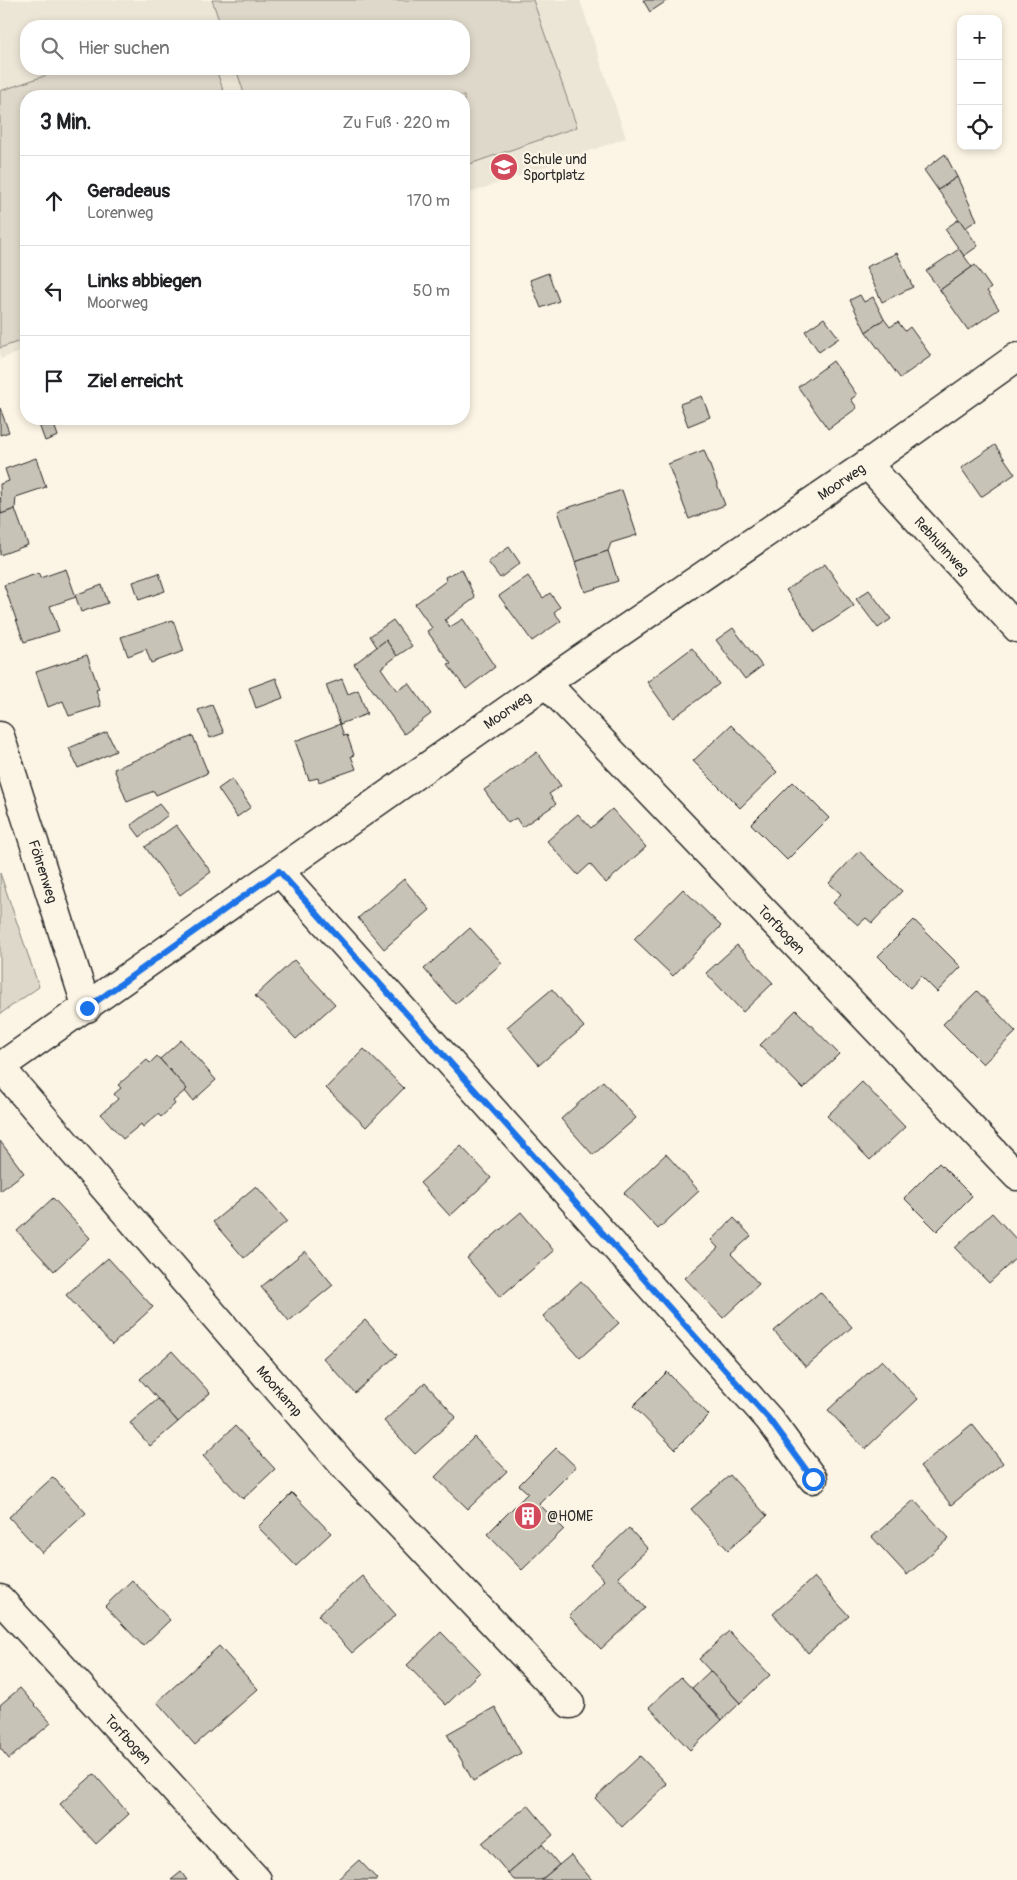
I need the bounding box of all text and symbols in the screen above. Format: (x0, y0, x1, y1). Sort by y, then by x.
map controls (957, 15, 1002, 150)
button: + (957, 15, 1002, 60)
search box (20, 20, 470, 75)
icon: search (38, 34, 66, 62)
text: Hier suchen (78, 36, 170, 60)
button: − (957, 60, 1002, 105)
button: locate (957, 105, 1002, 150)
text: 3 Min. (40, 109, 91, 136)
text: Zu Fuß · 220 m (343, 113, 450, 133)
place label: Schule und Sportplatz (523, 151, 587, 184)
school or university icon: Schule und Sportplatz (489, 152, 519, 182)
text: Geradeaus (87, 179, 170, 203)
icon: ahead (40, 187, 68, 215)
text: 170 m (407, 191, 450, 211)
text: Lorenweg (87, 203, 153, 223)
text: Links abbiegen (87, 269, 202, 293)
icon: left (40, 277, 68, 305)
text: 50 m (413, 281, 450, 301)
text: Moorweg (87, 293, 148, 313)
icon: arrive (40, 367, 68, 395)
text: Ziel erreicht (87, 369, 183, 393)
street label: Moorweg (814, 459, 868, 504)
street label: Rebhuhnweg (911, 513, 973, 579)
street label: Moorweg (480, 688, 534, 733)
street label: Föhrenweg (25, 838, 61, 905)
street label: Torfbogen (754, 902, 809, 958)
route end (76, 997, 99, 1020)
street label: Moorkamp (253, 1362, 306, 1420)
route start (802, 1468, 825, 1491)
building icon: @HOME (513, 1501, 543, 1531)
place label: @HOME (547, 1508, 593, 1525)
street label: Torfbogen (101, 1711, 155, 1768)

